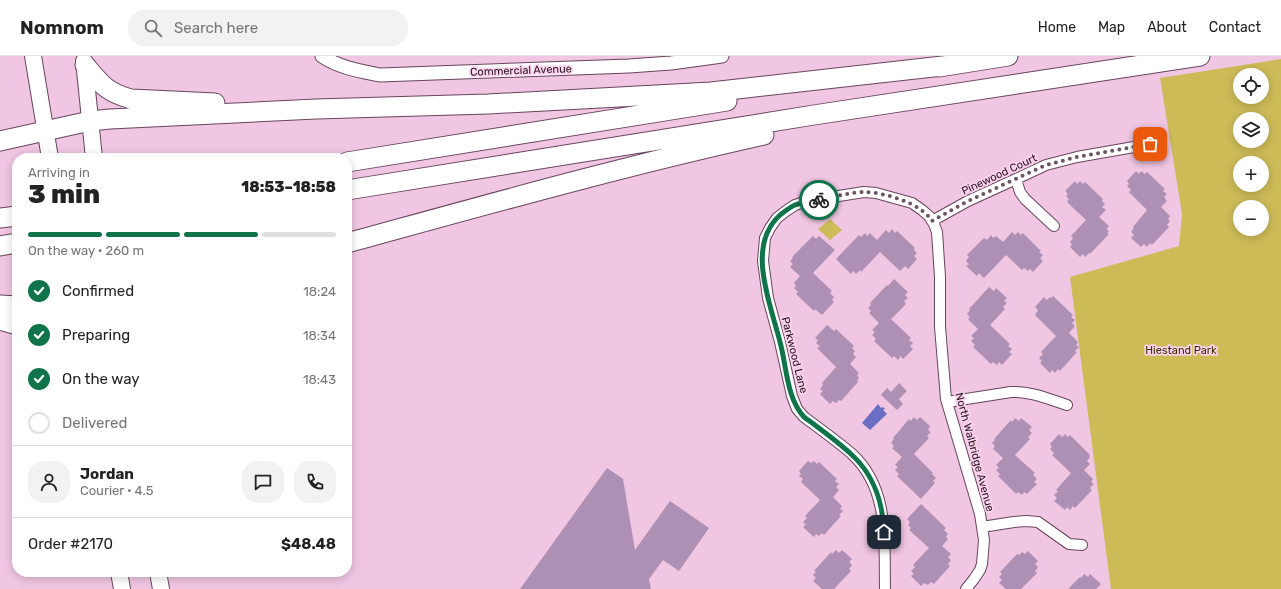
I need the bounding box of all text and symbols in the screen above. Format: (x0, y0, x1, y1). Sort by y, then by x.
search box (128, 10, 408, 46)
text: Nomnom (20, 16, 104, 39)
icon: search (142, 17, 164, 39)
text: Search here (174, 19, 258, 37)
text: Home (1038, 19, 1076, 36)
text: Map (1098, 19, 1125, 36)
text: About (1147, 19, 1187, 36)
text: Contact (1209, 19, 1261, 36)
street label: Commercial Avenue (470, 62, 572, 79)
map controls (1233, 68, 1269, 236)
button: locate (1233, 68, 1269, 104)
button: layers (1233, 112, 1269, 148)
pin (1133, 127, 1167, 161)
icon: bag (1139, 133, 1161, 155)
street label: Pinewood Court (959, 151, 1040, 198)
button: + (1233, 156, 1269, 192)
text: Arriving in (28, 165, 90, 180)
text: 18:53–18:58 (241, 178, 336, 196)
text: 3 min (28, 179, 100, 210)
courier (799, 180, 839, 220)
icon: bike (808, 189, 830, 211)
button: − (1233, 200, 1269, 236)
text: On the way · 260 m (28, 243, 144, 258)
icon: check (28, 280, 50, 302)
text: Confirmed (62, 282, 134, 300)
text: 18:24 (303, 284, 336, 299)
street label: Parkwood Lane (779, 315, 810, 395)
icon: check (28, 324, 50, 346)
text: Preparing (62, 326, 130, 344)
text: 18:34 (303, 328, 336, 343)
park label: Hiestand Park (1145, 344, 1217, 357)
icon: check (28, 368, 50, 390)
text: On the way (62, 370, 140, 388)
text: 18:43 (303, 372, 336, 387)
street label: North Walbridge Avenue (952, 391, 997, 513)
text: Delivered (62, 414, 127, 432)
button: person (28, 461, 70, 503)
button: chat (242, 461, 284, 503)
button: phone (294, 461, 336, 503)
text: Jordan (80, 465, 134, 483)
text: Courier · 4.5 (80, 483, 154, 498)
pin (867, 515, 901, 549)
icon: home (873, 521, 895, 543)
text: Order #2170 (28, 535, 113, 553)
text: $48.48 (281, 535, 336, 553)

